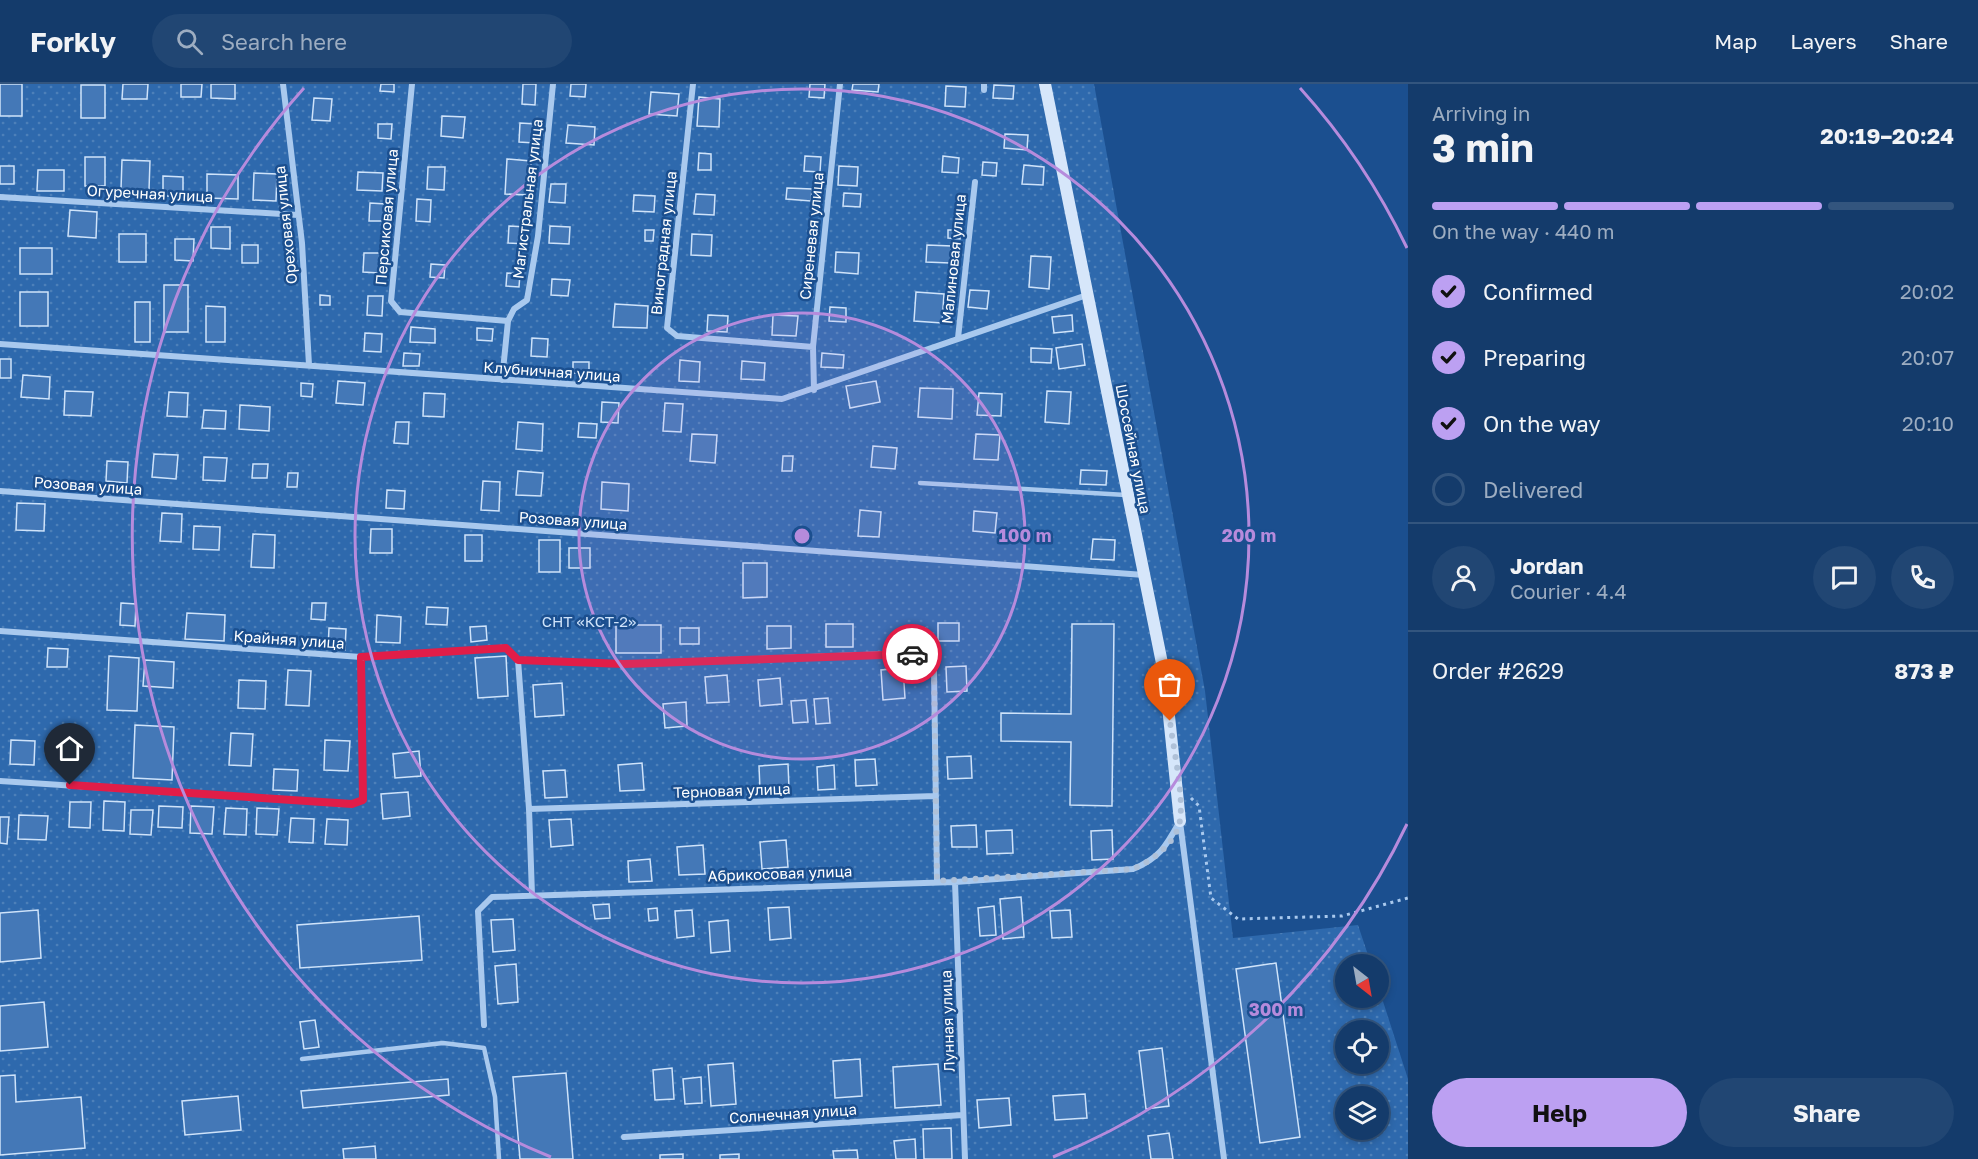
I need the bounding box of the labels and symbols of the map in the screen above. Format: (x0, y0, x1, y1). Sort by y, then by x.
street label: Магистральная улица (508, 118, 546, 280)
street label: Персиковая улица (371, 148, 401, 286)
street label: Ореховая улица (270, 165, 300, 285)
street label: Виноградная улица (646, 170, 680, 316)
street label: Сиреневая улица (795, 171, 827, 301)
street label: Огуречная улица (86, 181, 214, 205)
street label: Малиновая улица (937, 193, 969, 325)
street label: Клубничная улица (483, 357, 621, 385)
street label: Шоссейная улица (1113, 382, 1155, 515)
street label: Розовая улица (33, 472, 143, 498)
street label: Розовая улица (518, 507, 628, 533)
text: 100 m (999, 524, 1051, 546)
text: 200 m (1222, 524, 1276, 546)
centre of rings (792, 526, 812, 546)
park label: СНТ «КСТ-2» (542, 612, 636, 630)
courier (882, 624, 942, 684)
street label: Крайняя улица (233, 626, 345, 652)
pin (1144, 659, 1195, 721)
pin (44, 723, 95, 785)
street label: Терновая улица (673, 779, 791, 801)
street label: Абрикосовая улица (707, 861, 853, 885)
north arrow (1335, 954, 1389, 1008)
street label: Лунная улица (936, 970, 958, 1072)
text: 300 m (1249, 998, 1303, 1020)
street label: Солнечная улица (729, 1100, 857, 1126)

